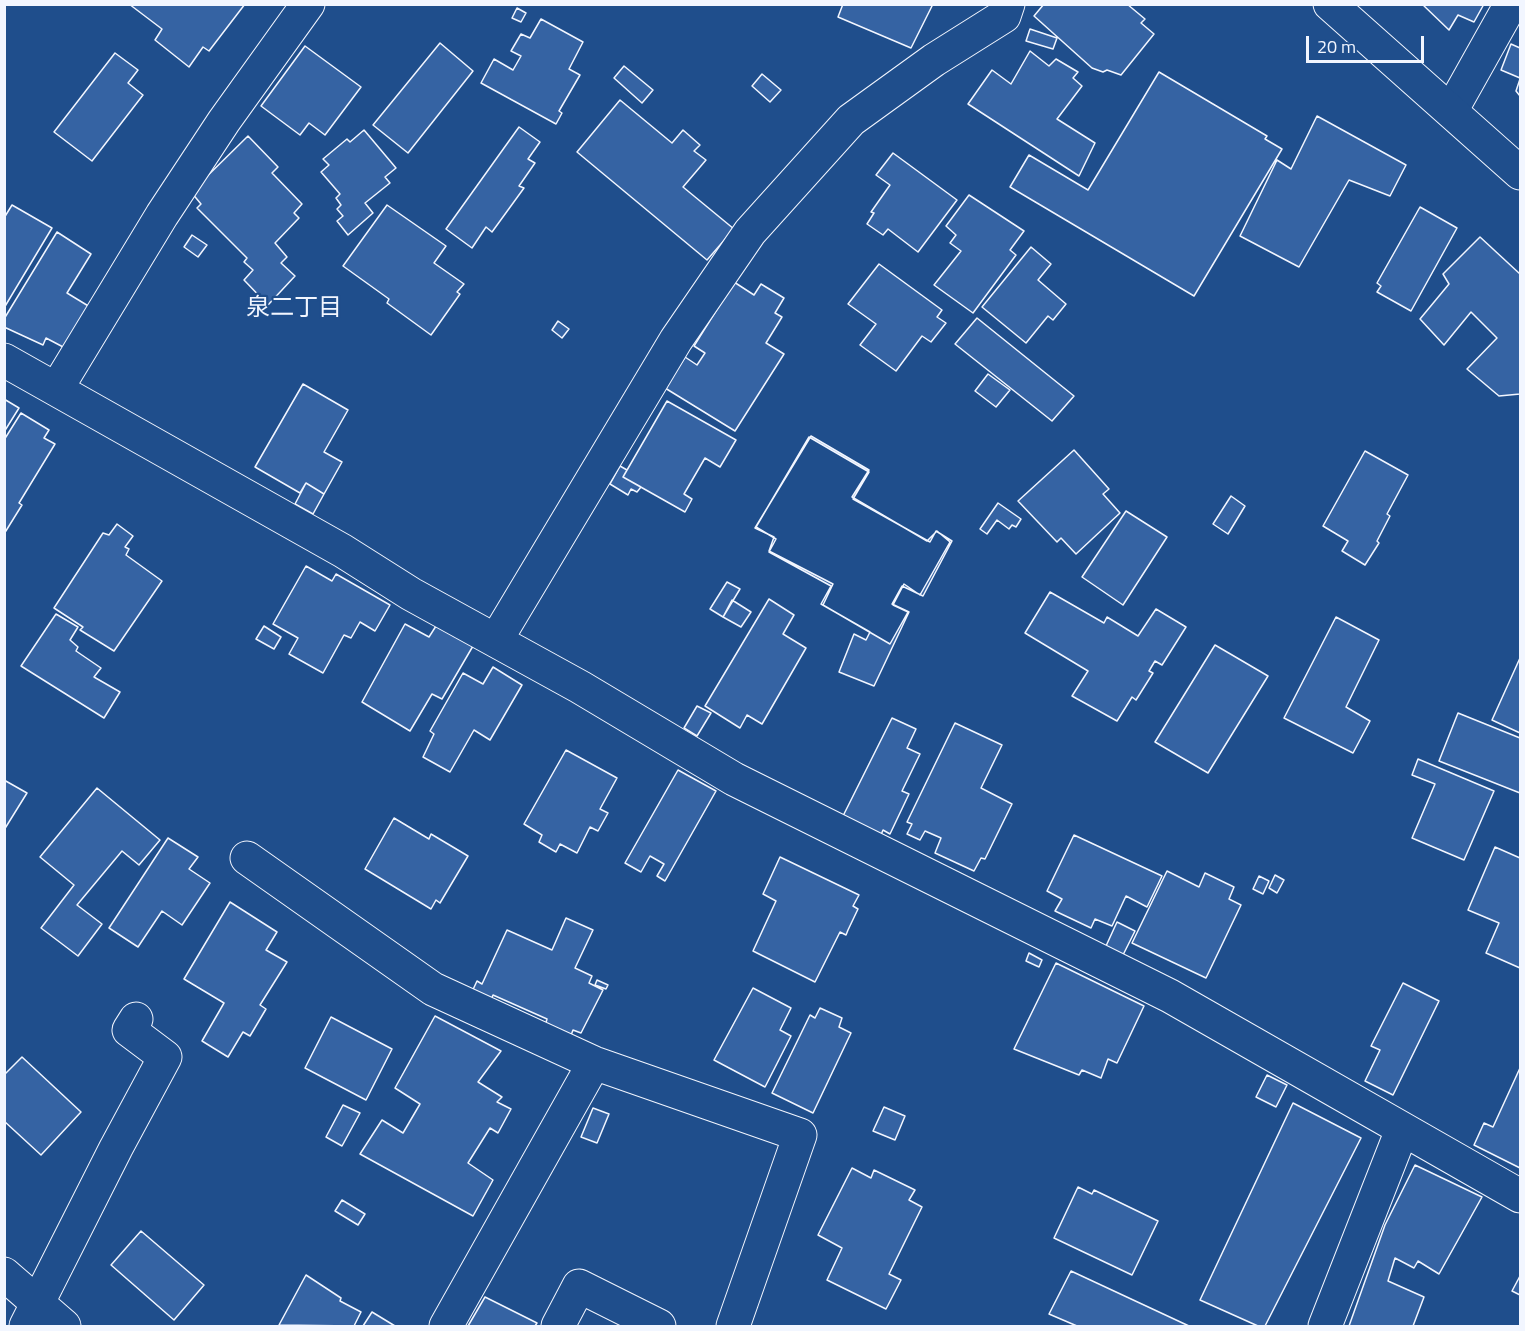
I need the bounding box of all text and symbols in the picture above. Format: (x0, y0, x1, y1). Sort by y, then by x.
scale bar (1309, 24, 1428, 62)
text: 20 m (1317, 33, 1356, 60)
district label: 泉二丁目 (246, 295, 342, 323)

